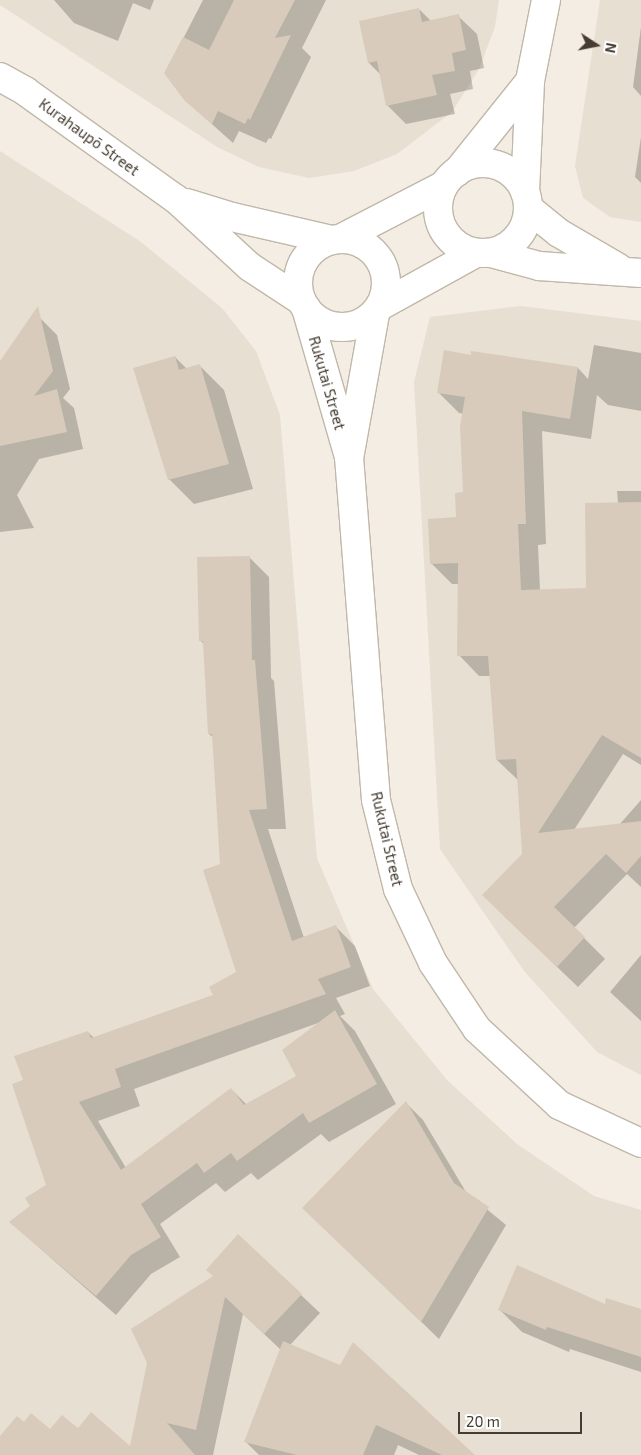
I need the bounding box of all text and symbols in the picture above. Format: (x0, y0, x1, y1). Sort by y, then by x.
north arrow (571, 20, 621, 70)
text: N (602, 41, 621, 55)
street label: Kurahaupō Street (35, 95, 143, 179)
street label: Rukutai Street (305, 334, 349, 432)
street label: Rukutai Street (367, 790, 407, 888)
scale bar (461, 1402, 585, 1434)
text: 20 m (466, 1412, 500, 1430)

